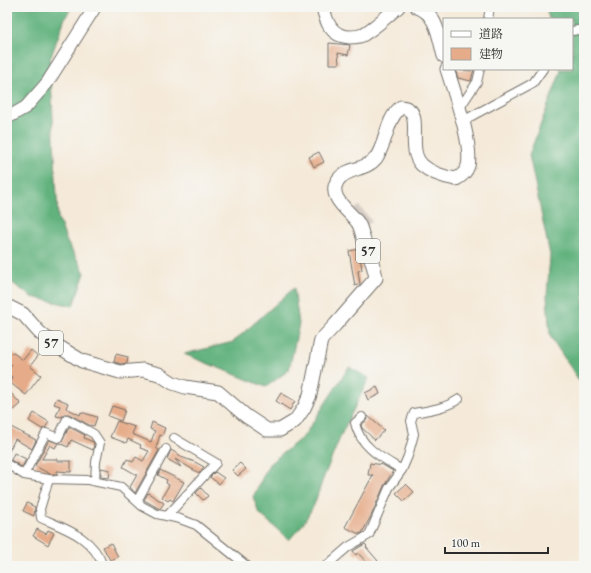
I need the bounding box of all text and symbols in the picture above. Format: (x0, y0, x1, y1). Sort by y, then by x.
legend (443, 18, 573, 70)
text: 道路 (479, 26, 503, 42)
text: 建物 (479, 46, 503, 62)
road number: 57 (356, 239, 380, 263)
road number: 57 (39, 331, 63, 355)
scale bar (445, 529, 548, 555)
text: 100 m (451, 535, 481, 551)

